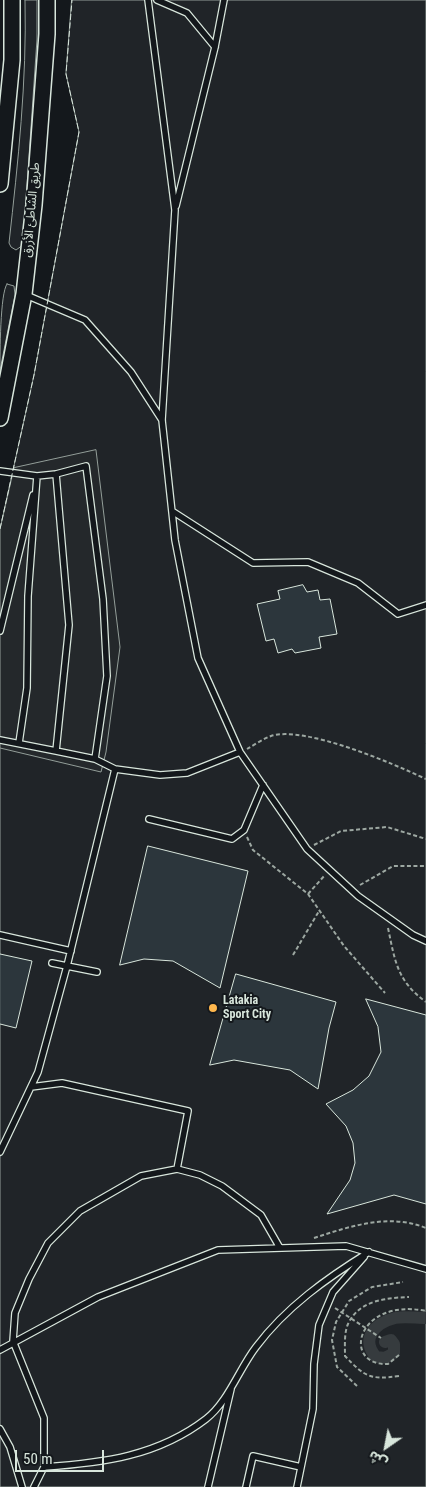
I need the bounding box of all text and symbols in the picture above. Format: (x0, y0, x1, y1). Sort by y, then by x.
street label: طريق الشاطئ الأزرق (21, 162, 43, 258)
place label: Latakia Sport City (223, 994, 271, 1022)
marker: Latakia Sport City (207, 1002, 219, 1014)
north arrow (361, 1422, 411, 1472)
scale bar (18, 1440, 106, 1472)
text: ش (365, 1448, 390, 1472)
text: 50 m (23, 1450, 53, 1468)

